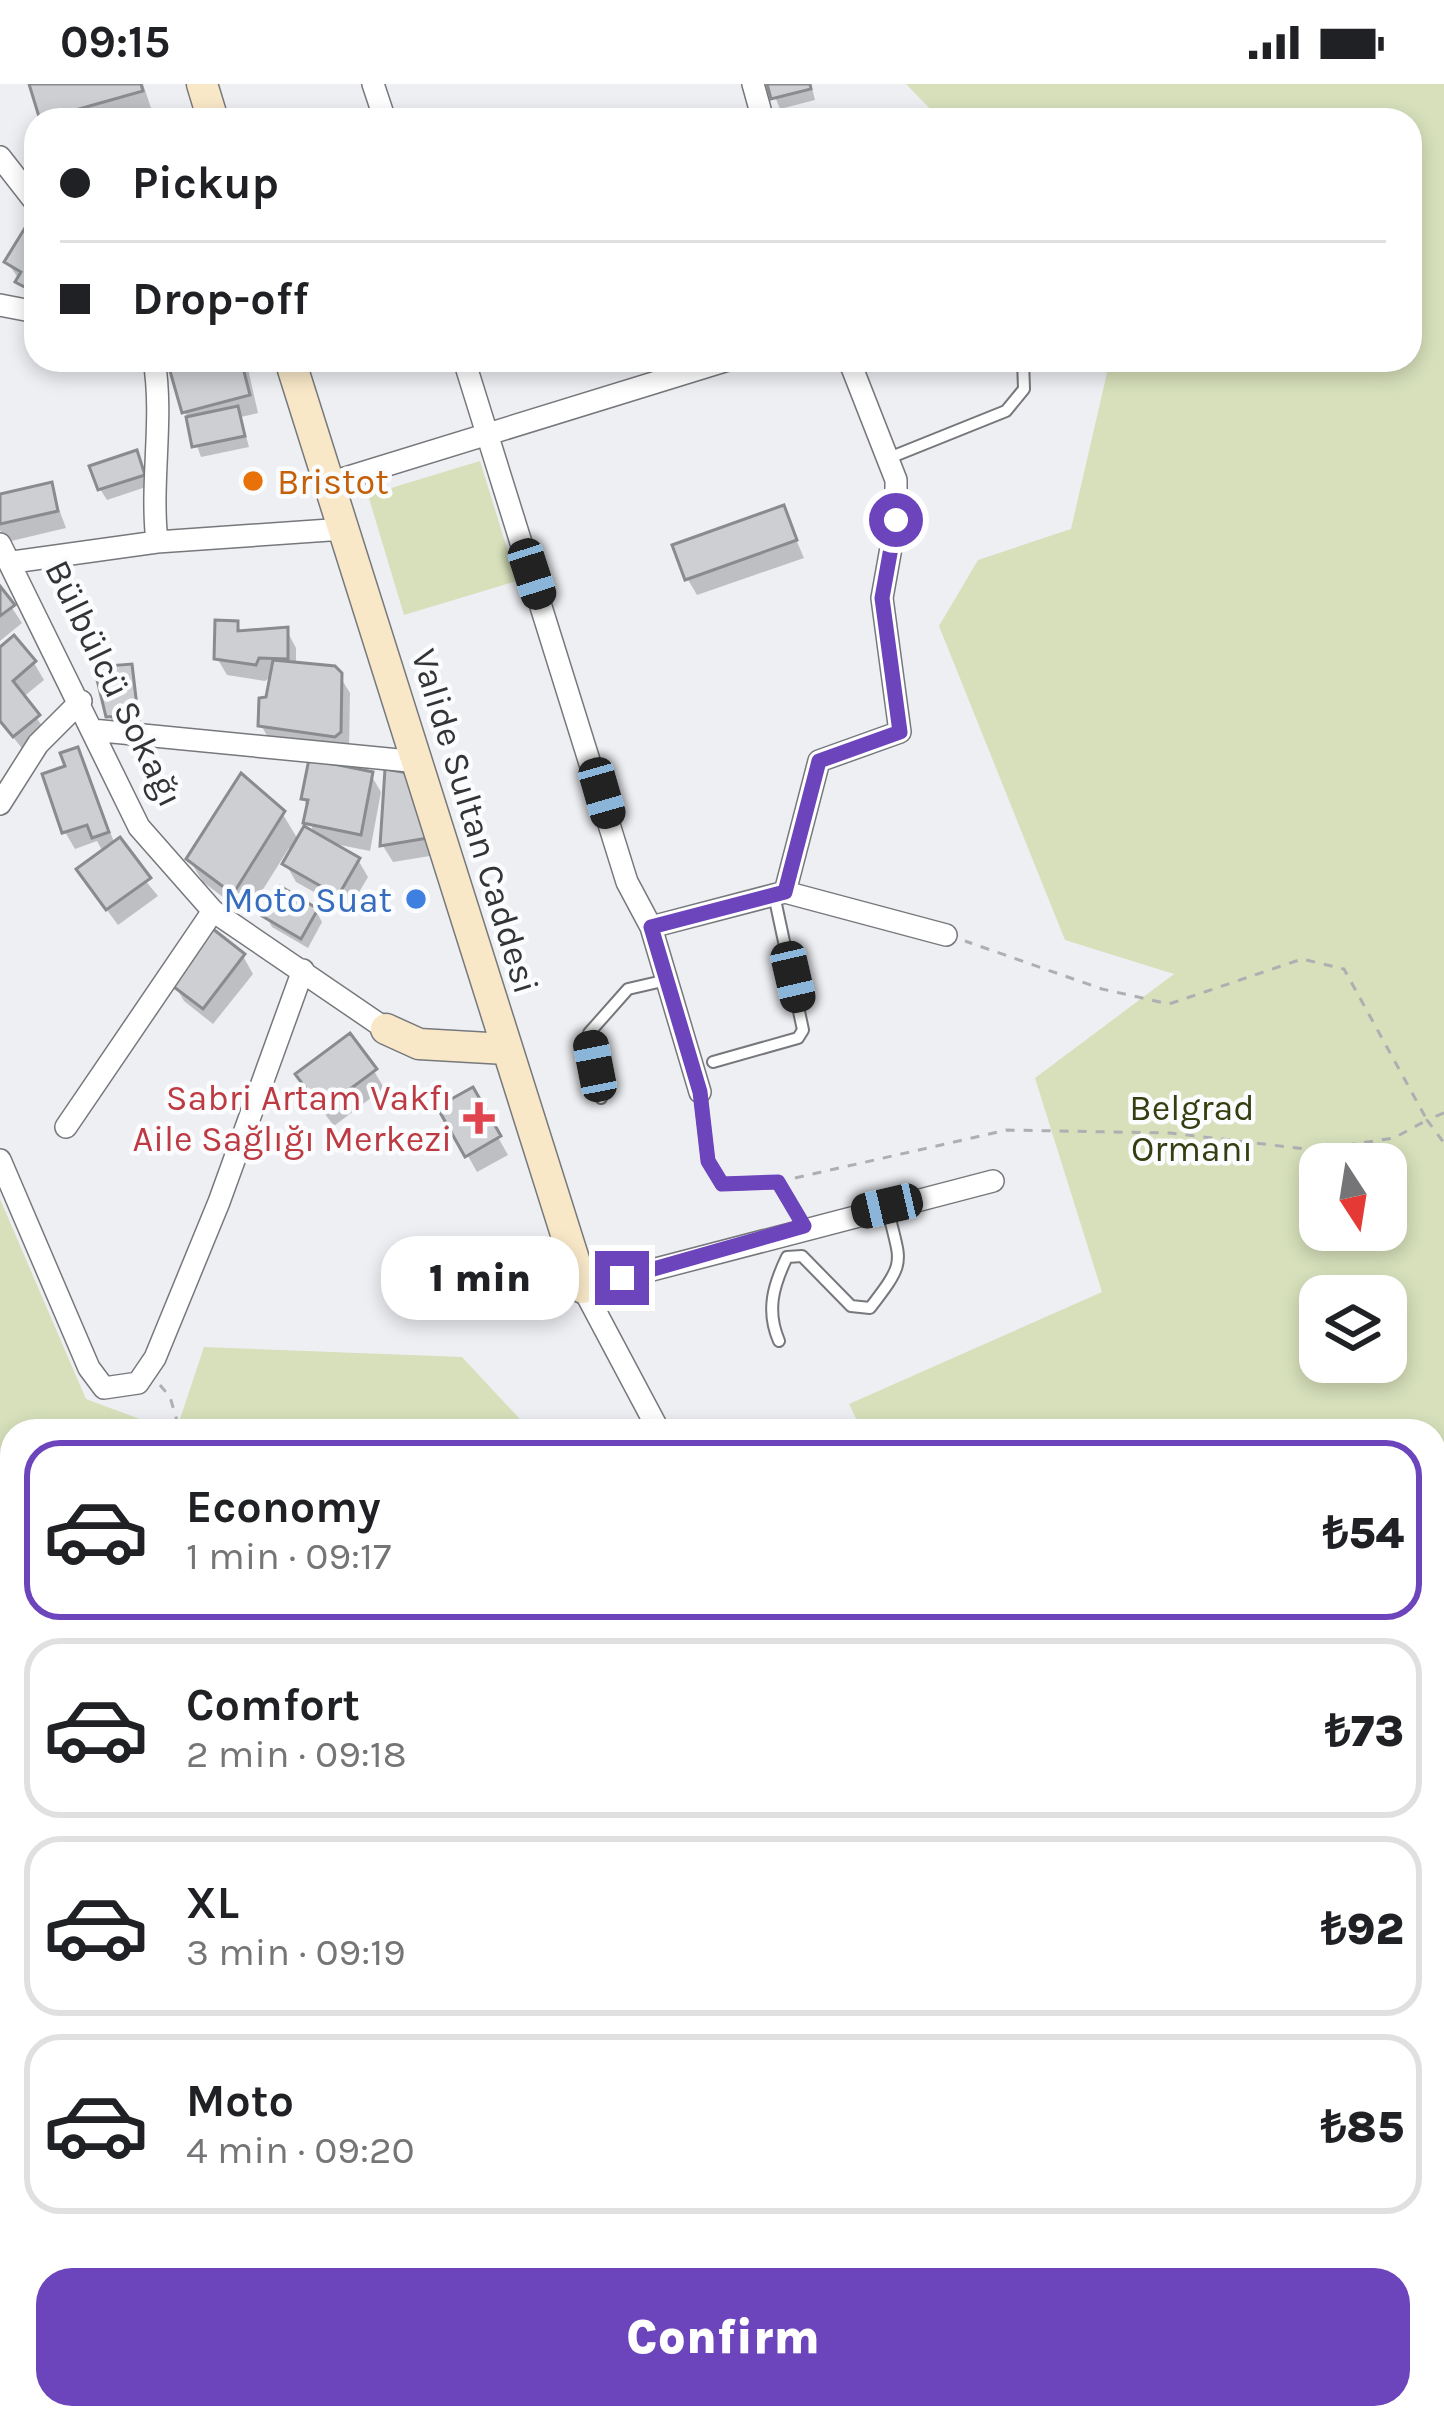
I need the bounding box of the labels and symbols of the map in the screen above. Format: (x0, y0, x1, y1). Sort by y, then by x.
place label: Bristot (277, 461, 389, 503)
marker: Bristot (240, 468, 266, 494)
route start (869, 493, 923, 547)
car (504, 534, 560, 614)
street label: Bülbülcü Sokağı (36, 553, 192, 814)
street label: Valide Sultan Caddesi (403, 644, 547, 999)
car (575, 753, 629, 833)
place label: Moto Suat (223, 879, 392, 921)
marker: Moto Suat (403, 886, 429, 912)
car (767, 938, 819, 1016)
car (570, 1027, 620, 1105)
place label: Sabri Artam Vakfı Aile Sağlığı Merkezi (133, 1077, 452, 1160)
park label: Belgrad Ormanı (1129, 1087, 1255, 1170)
marker: Sabri Artam Vakfı Aile Sağlığı Merkezi (463, 1102, 495, 1134)
north arrow (1299, 1143, 1407, 1251)
car (848, 1180, 926, 1232)
callout: 1 min (382, 1236, 580, 1320)
route end (595, 1251, 649, 1305)

